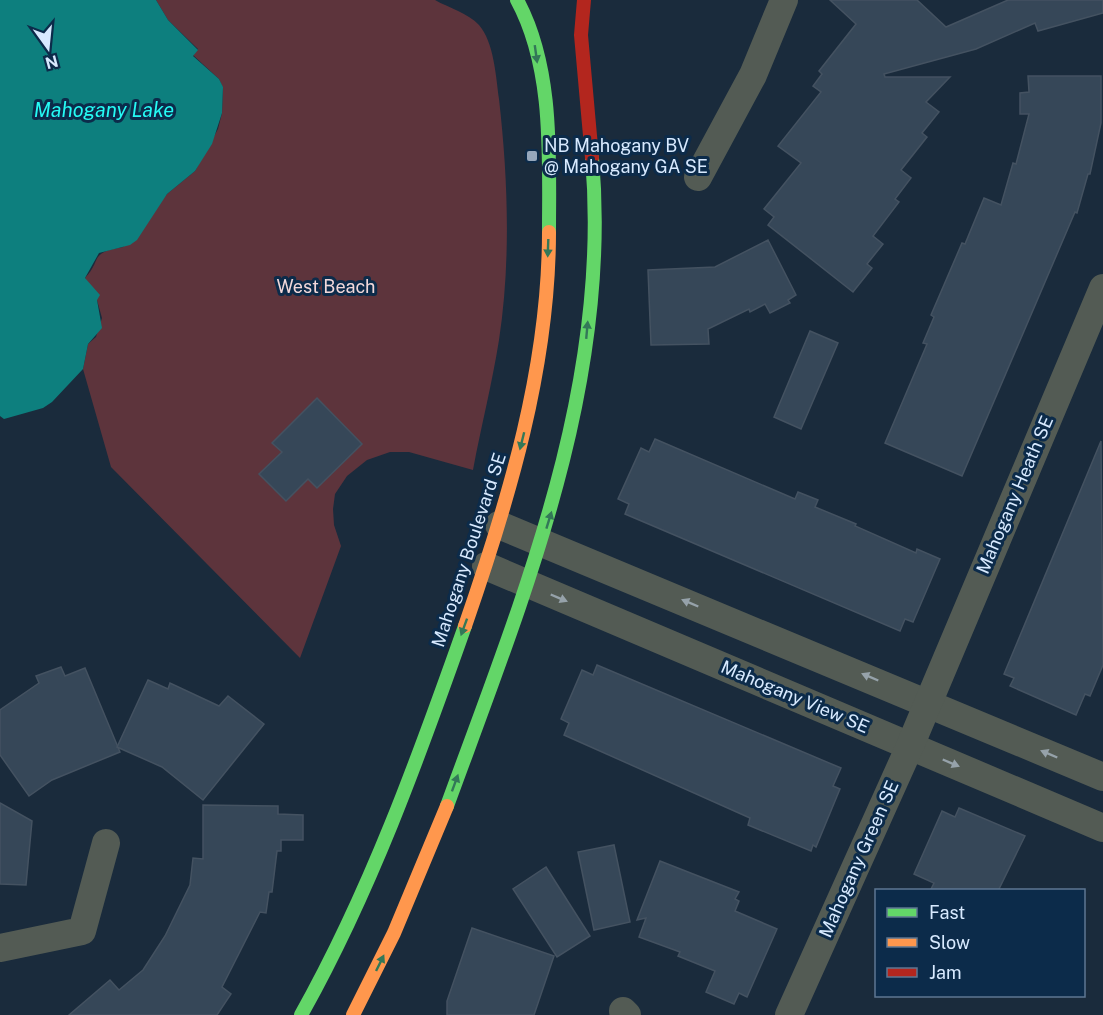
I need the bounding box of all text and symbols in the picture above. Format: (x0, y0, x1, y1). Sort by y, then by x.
north arrow (18, 18, 78, 78)
one-way arrow (531, 45, 540, 64)
text: N (43, 51, 60, 73)
water label: Mahogany Lake (34, 98, 174, 122)
place label: NB Mahogany BV @ Mahogany GA SE (544, 135, 708, 177)
marker: NB Mahogany BV @ Mahogany GA SE (525, 149, 539, 163)
one-way arrow (543, 239, 552, 258)
park label: West Beach (277, 276, 375, 297)
one-way arrow (583, 320, 592, 339)
street label: Mahogany Heath SE (972, 413, 1057, 577)
one-way arrow (516, 432, 526, 450)
street label: Mahogany Boulevard SE (427, 450, 510, 650)
one-way arrow (545, 511, 554, 529)
one-way arrow (550, 593, 568, 603)
one-way arrow (680, 598, 698, 608)
one-way arrow (459, 618, 468, 636)
street label: Mahogany View SE (718, 656, 872, 737)
one-way arrow (860, 672, 878, 682)
one-way arrow (1041, 749, 1058, 758)
one-way arrow (943, 759, 960, 768)
one-way arrow (450, 774, 460, 792)
street label: Mahogany Green SE (814, 777, 903, 941)
legend (875, 889, 1085, 997)
text: Fast (929, 902, 965, 923)
text: Slow (929, 932, 970, 953)
one-way arrow (375, 954, 384, 971)
text: Jam (929, 962, 962, 983)

